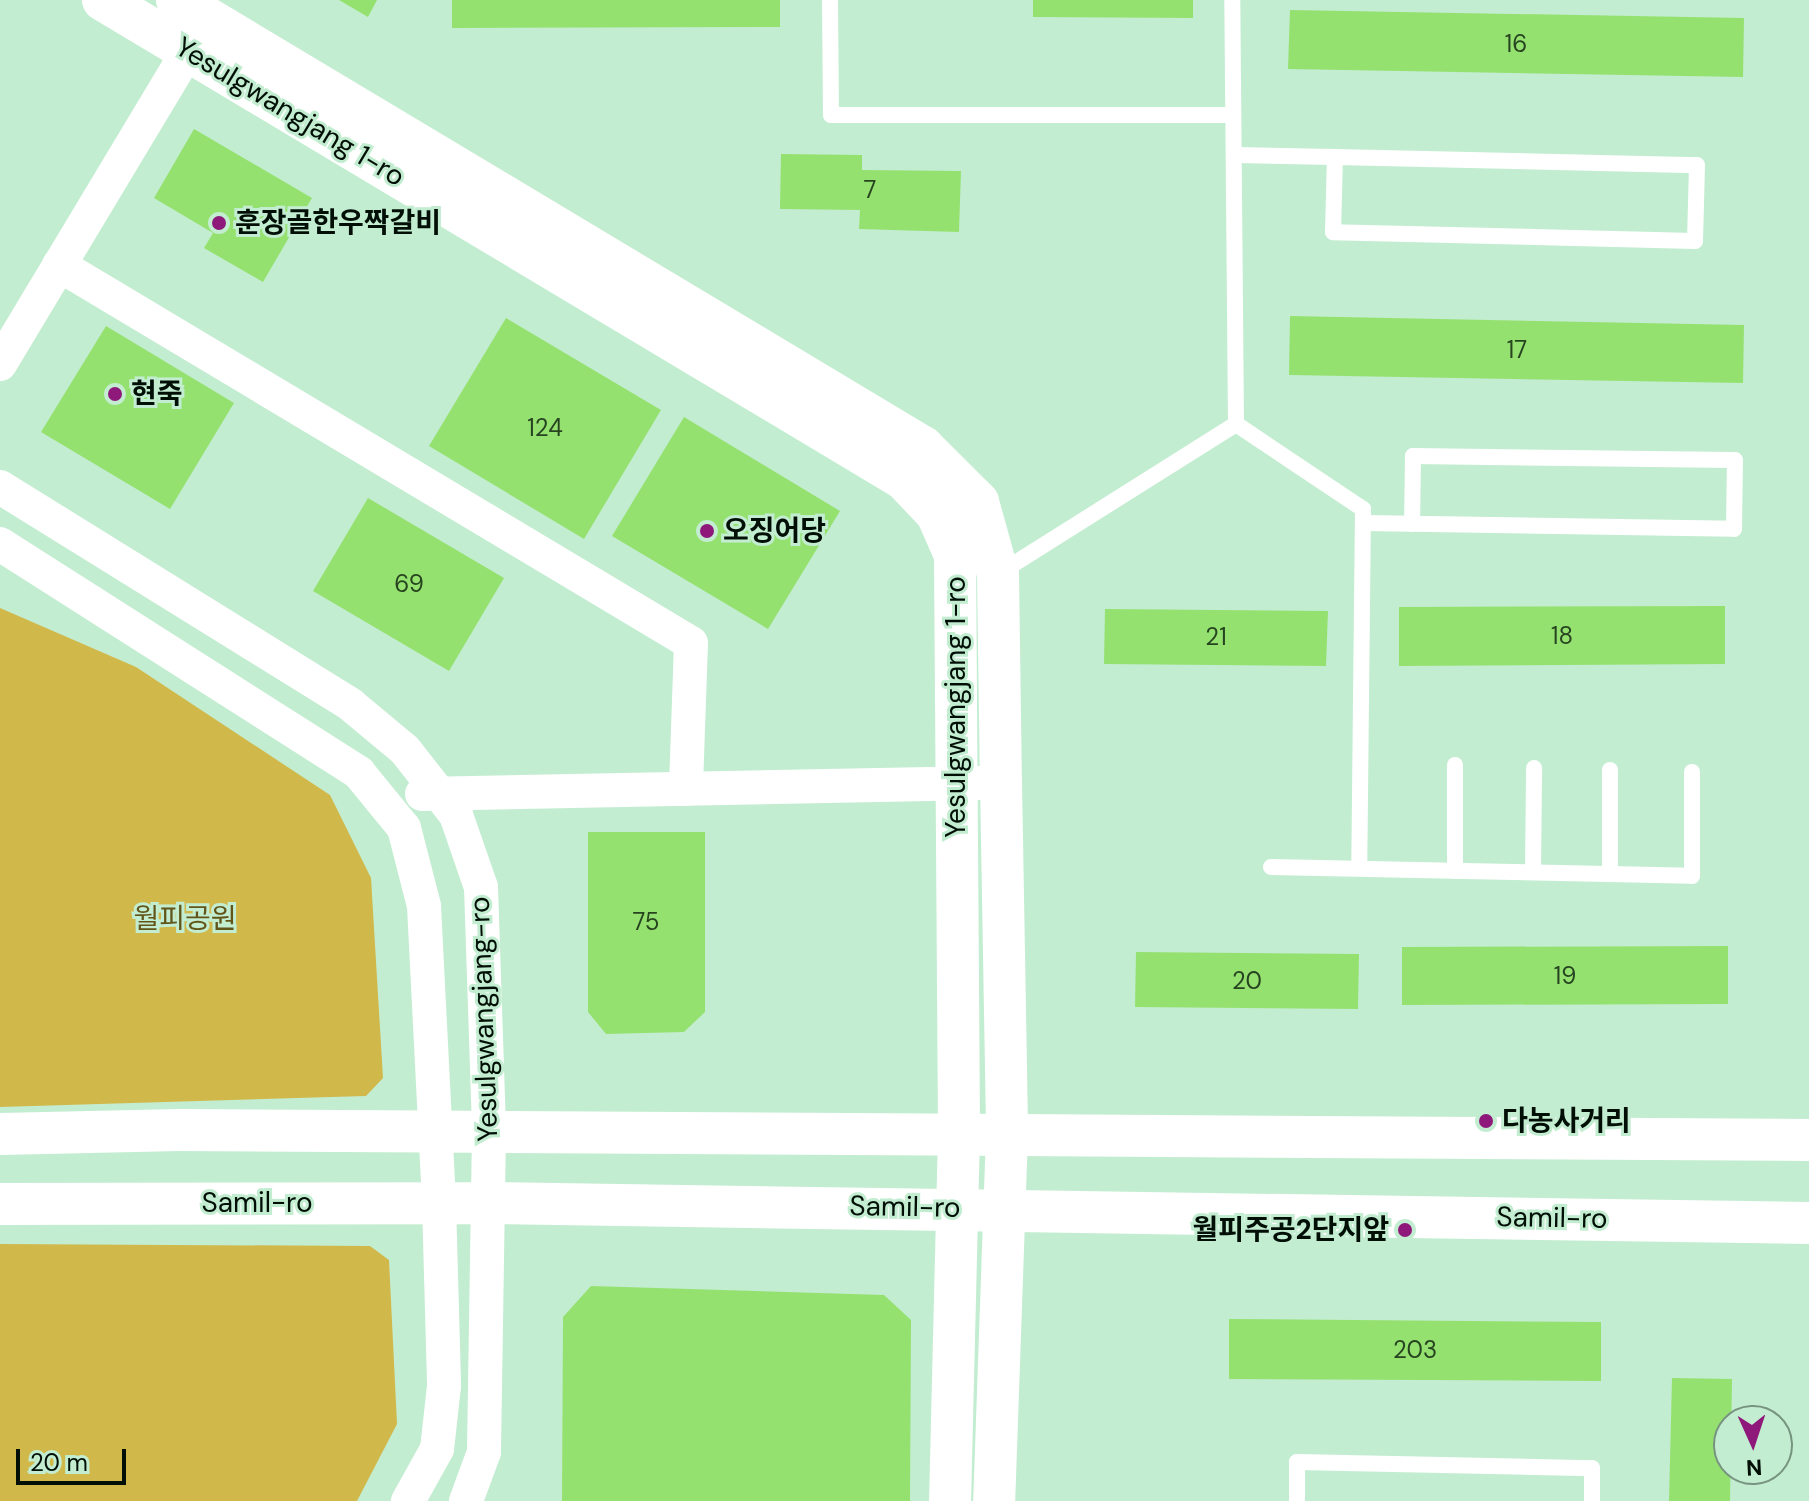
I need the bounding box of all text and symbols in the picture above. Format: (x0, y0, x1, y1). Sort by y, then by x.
street label: Yesulgwangjang 1-ro (169, 30, 411, 194)
house number: 16 (1505, 30, 1527, 58)
house number: 7 (864, 176, 876, 204)
place label: 훈장골한우짝갈비 (235, 206, 441, 240)
marker: 훈장골한우짝갈비 (210, 214, 228, 232)
house number: 17 (1507, 336, 1527, 364)
place label: 현죽 (131, 377, 183, 411)
marker: 현죽 (106, 385, 124, 403)
house number: 124 (527, 414, 563, 442)
place label: 오징어당 (723, 514, 826, 548)
marker: 오징어당 (698, 522, 716, 540)
house number: 69 (394, 570, 424, 598)
street label: Yesulgwangjang 1-ro (939, 576, 973, 838)
house number: 18 (1551, 622, 1573, 650)
house number: 21 (1205, 623, 1227, 651)
street label: Yesulgwangjang-ro (463, 896, 505, 1142)
park label: 월피공원 (133, 902, 237, 936)
house number: 75 (633, 908, 659, 936)
house number: 19 (1554, 962, 1576, 990)
house number: 20 (1232, 967, 1262, 995)
place label: 다농사거리 (1502, 1104, 1631, 1138)
marker: 다농사거리 (1477, 1112, 1495, 1130)
street label: Samil-ro (202, 1186, 312, 1220)
street label: Samil-ro (849, 1189, 961, 1225)
street label: Samil-ro (1496, 1200, 1608, 1236)
place label: 월피주공2단지앞 (1193, 1213, 1389, 1247)
marker: 월피주공2단지앞 (1396, 1221, 1414, 1239)
house number: 203 (1393, 1336, 1437, 1364)
north arrow (1713, 1405, 1793, 1485)
scale bar (20, 1433, 130, 1483)
text: 20 m (30, 1447, 88, 1478)
text: N (1745, 1453, 1763, 1482)

